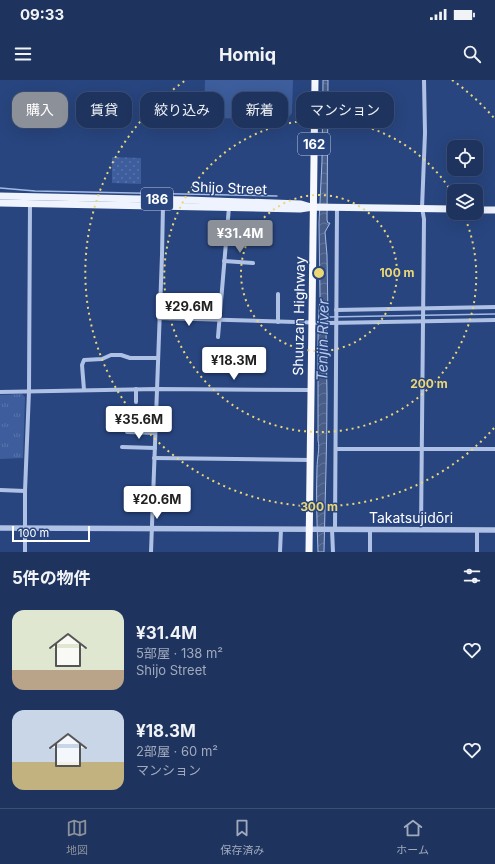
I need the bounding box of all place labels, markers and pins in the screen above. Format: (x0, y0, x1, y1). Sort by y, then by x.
pin: ¥31.4M (207, 220, 273, 254)
centre of rings (312, 266, 326, 280)
pin: ¥29.6M (156, 293, 222, 327)
pin: ¥18.3M (201, 347, 267, 381)
pin: ¥35.6M (106, 406, 172, 440)
pin: ¥20.6M (124, 486, 190, 520)

